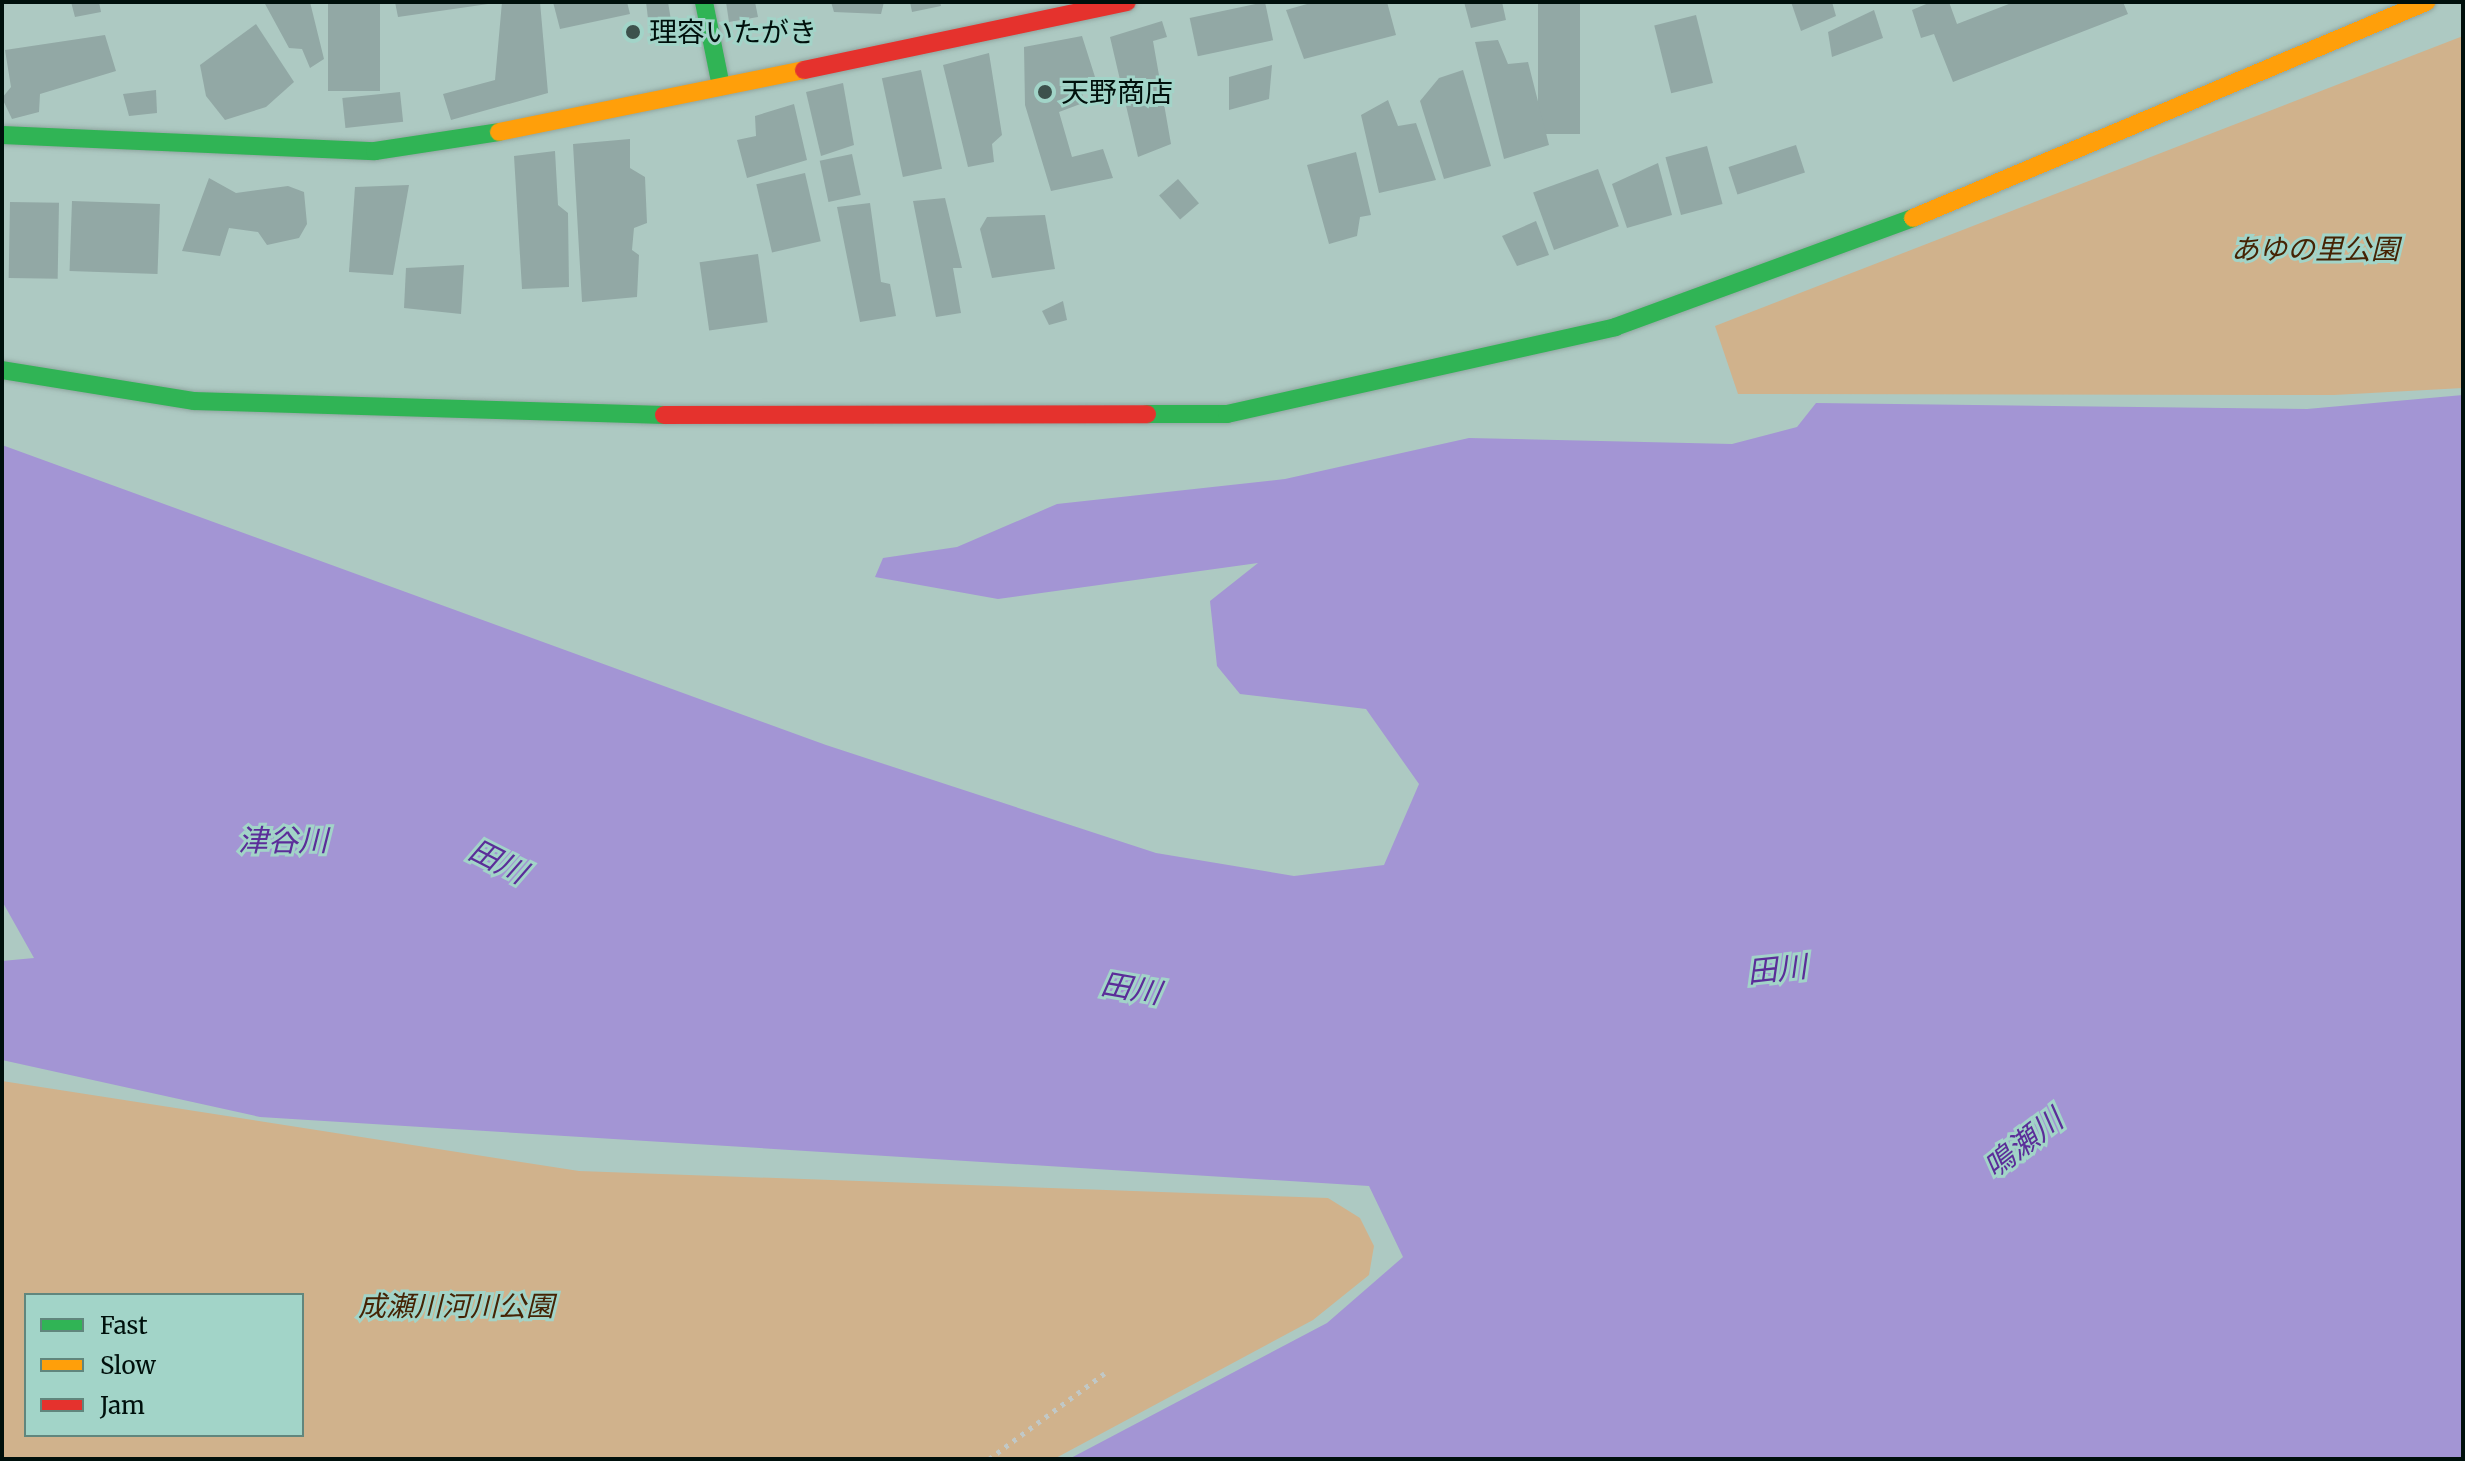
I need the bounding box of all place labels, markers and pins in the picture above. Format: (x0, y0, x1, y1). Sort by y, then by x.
place label: 理容いたがき (649, 15, 817, 49)
marker: 理容いたがき (624, 23, 642, 41)
place label: 天野商店 (1061, 75, 1173, 109)
marker: 天野商店 (1036, 83, 1054, 101)

